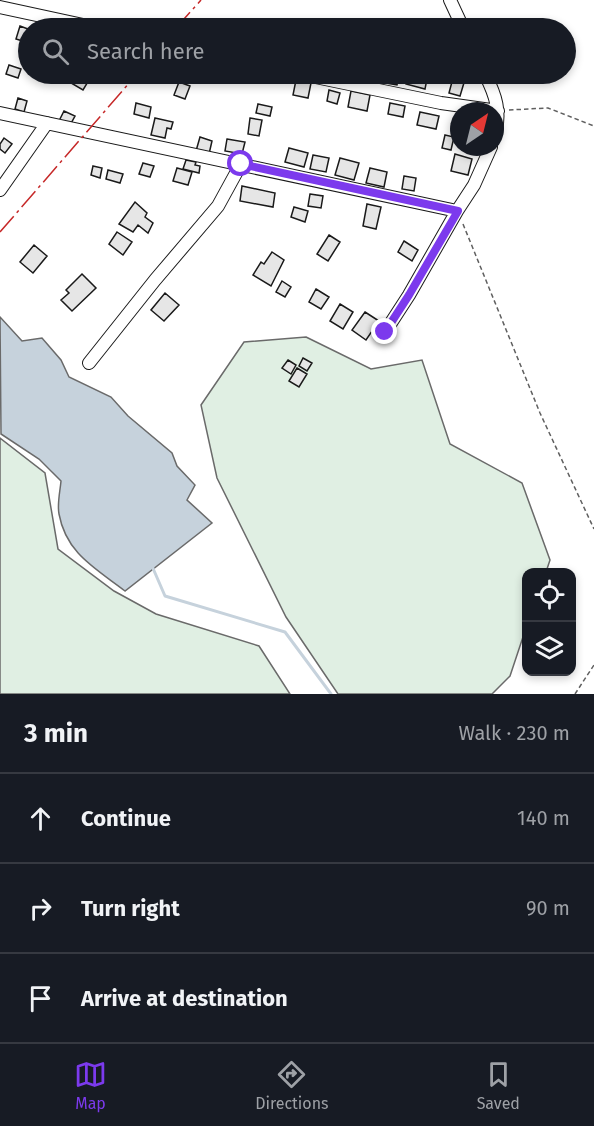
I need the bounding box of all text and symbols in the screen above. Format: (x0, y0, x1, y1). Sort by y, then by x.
search box (18, 18, 576, 84)
icon: search (39, 35, 72, 68)
text: Search here (87, 38, 205, 65)
north arrow (450, 102, 504, 156)
route start (227, 150, 253, 176)
route end (371, 318, 397, 344)
map controls (522, 568, 576, 676)
button: locate (522, 568, 576, 622)
button: layers (522, 622, 576, 676)
text: 3 min (24, 718, 88, 749)
text: Walk · 230 m (459, 721, 570, 745)
icon: ahead (24, 802, 57, 835)
text: Continue (81, 805, 171, 832)
text: 140 m (517, 806, 570, 830)
icon: right (24, 892, 57, 925)
text: Turn right (81, 895, 180, 922)
text: 90 m (526, 896, 570, 920)
icon: arrive (24, 982, 57, 1015)
text: Arrive at destination (81, 985, 288, 1012)
tab: Map (74, 1058, 107, 1113)
tab: Directions (255, 1058, 329, 1113)
tab: Saved (477, 1058, 520, 1113)

